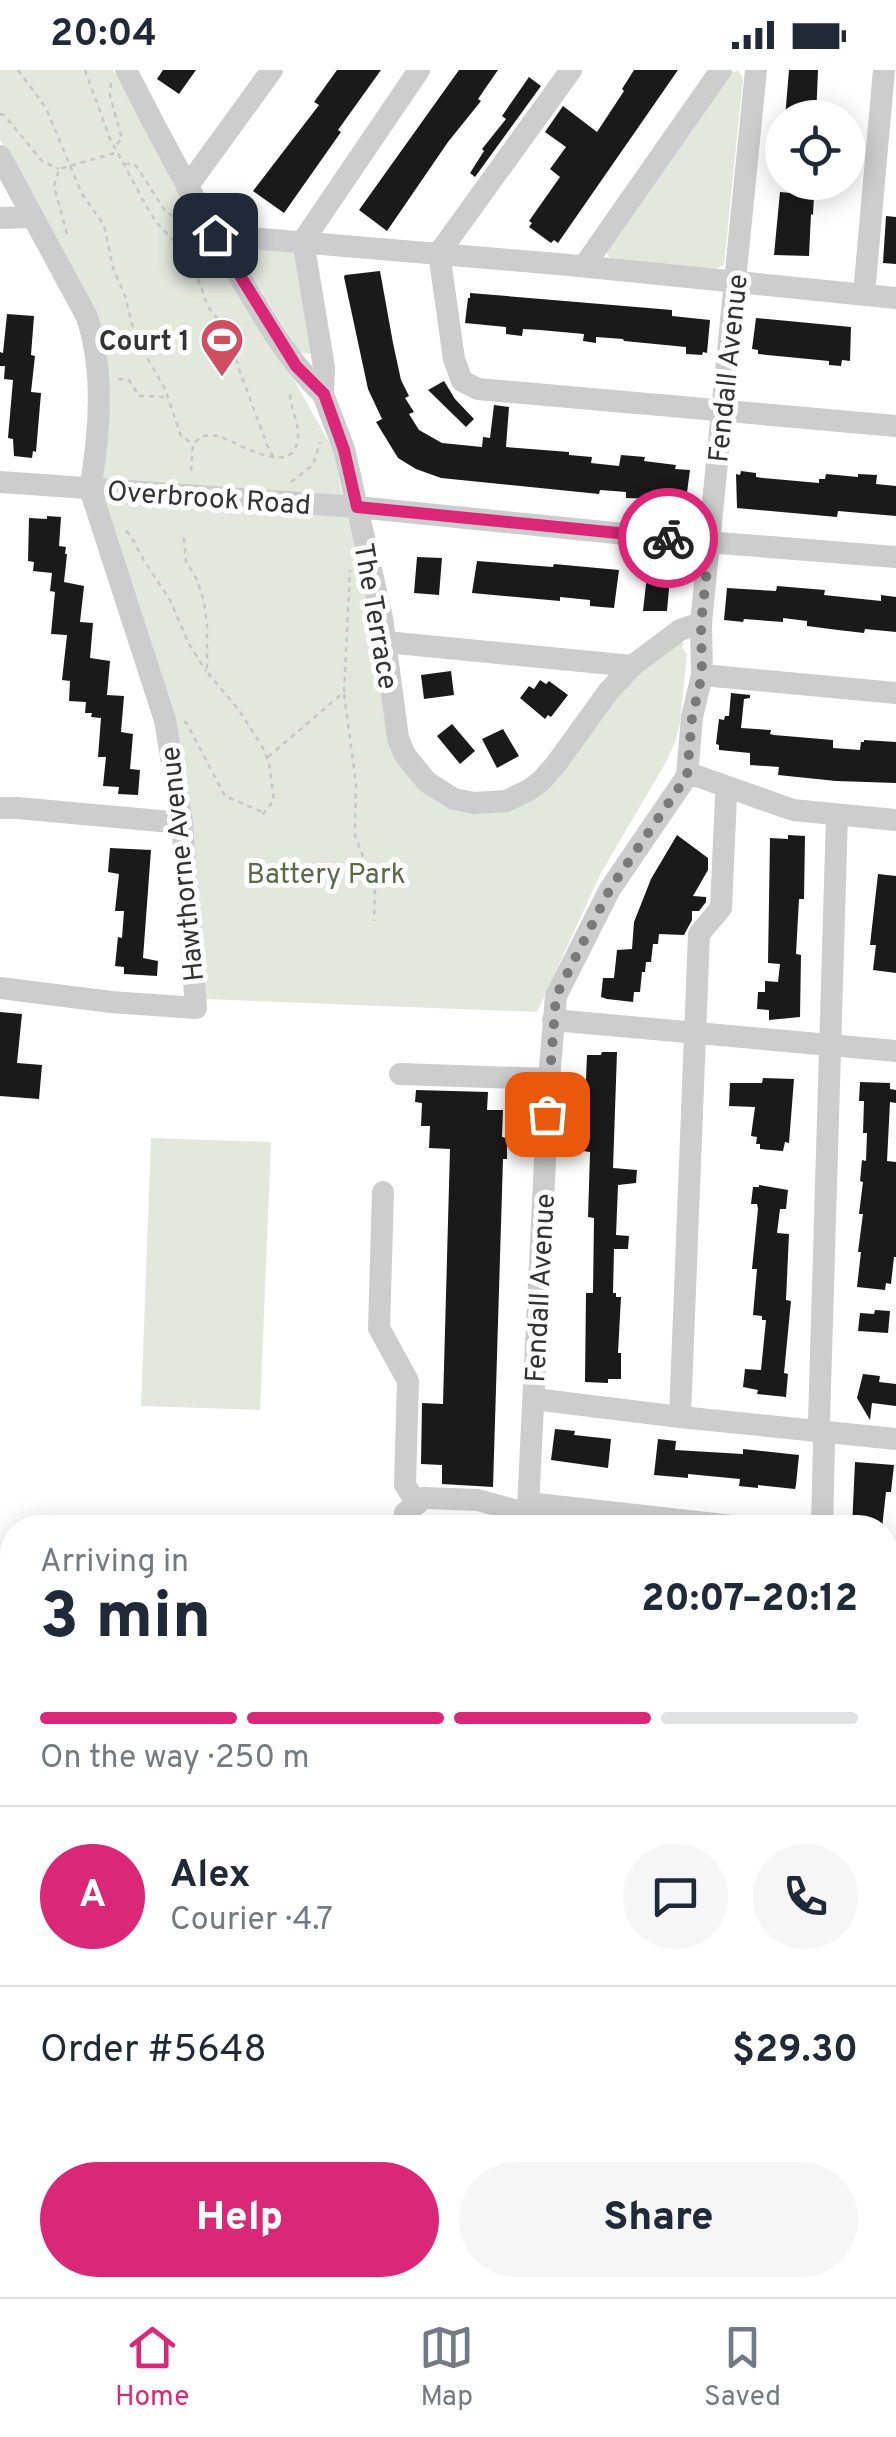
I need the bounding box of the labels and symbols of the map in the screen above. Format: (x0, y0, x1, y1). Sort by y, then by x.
pin (173, 193, 258, 278)
street label: Fendall Avenue (702, 272, 758, 464)
sports icon: Court 1 (199, 317, 245, 378)
place label: Court 1 (99, 325, 190, 361)
street label: Overbrook Road (106, 475, 312, 525)
courier (618, 488, 718, 588)
street label: The Terrace (343, 541, 405, 692)
street label: Hawthorne Avenue (154, 744, 214, 983)
park label: Battery Park (246, 858, 406, 894)
pin (505, 1072, 590, 1157)
street label: Fendall Avenue (519, 1193, 565, 1384)

